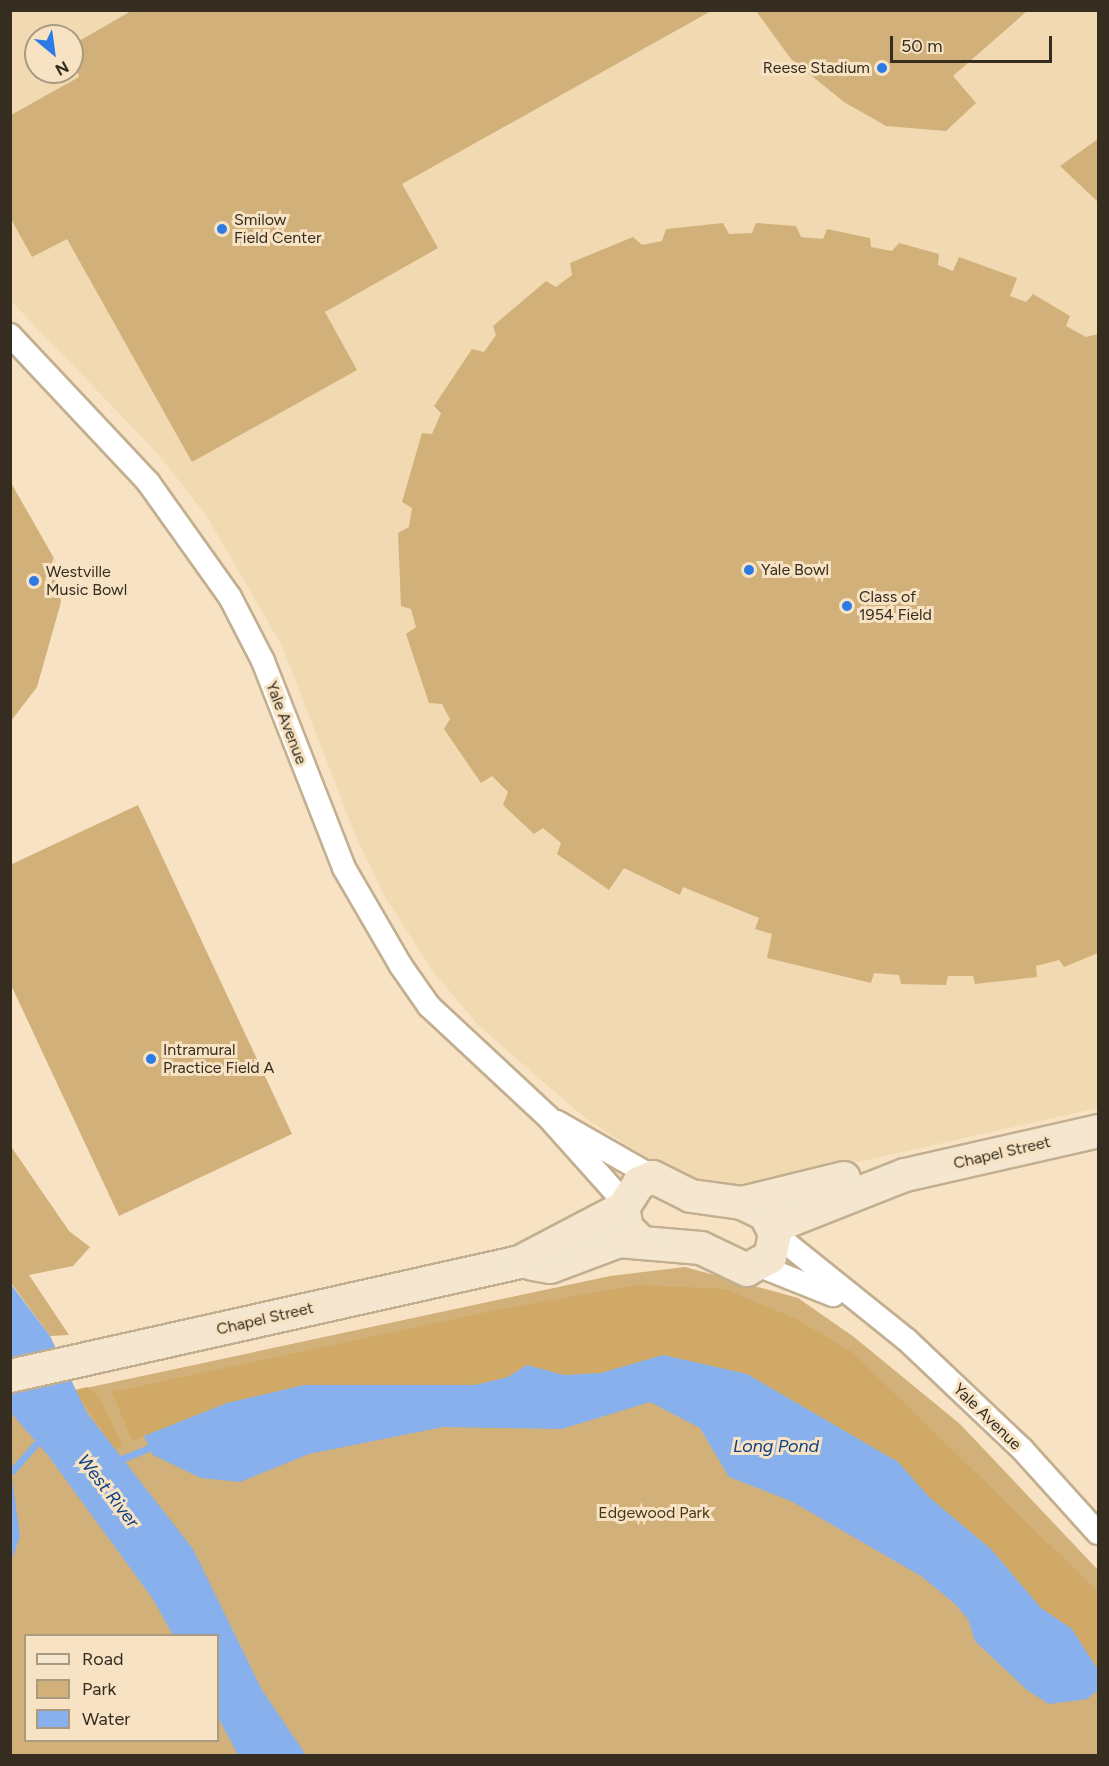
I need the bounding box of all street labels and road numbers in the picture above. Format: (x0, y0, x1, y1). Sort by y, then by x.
street label: Yale Avenue (261, 679, 311, 767)
street label: Chapel Street (952, 1133, 1052, 1173)
street label: Chapel Street (215, 1299, 315, 1339)
street label: Yale Avenue (949, 1380, 1025, 1454)

